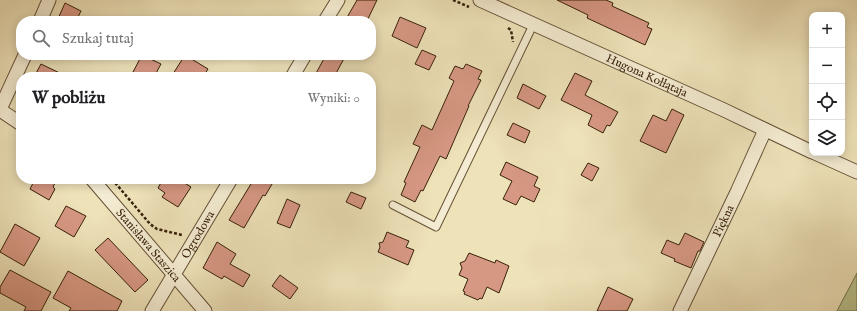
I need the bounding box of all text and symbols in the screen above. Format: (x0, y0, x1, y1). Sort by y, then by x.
map controls (809, 12, 845, 156)
button: + (809, 12, 845, 48)
search box (16, 16, 376, 60)
icon: search (30, 27, 52, 49)
text: Szukaj tutaj (62, 29, 134, 48)
button: − (809, 48, 845, 84)
street label: Hugona Kołłątaja (604, 51, 690, 101)
button: locate (809, 84, 845, 120)
text: W pobliżu (32, 88, 105, 109)
text: Wyniki: 0 (308, 90, 360, 107)
button: layers (809, 120, 845, 156)
street label: Piękna (710, 202, 738, 239)
street label: Stanisława Staszica (113, 206, 184, 286)
street label: Ogrodowa (178, 208, 219, 262)

